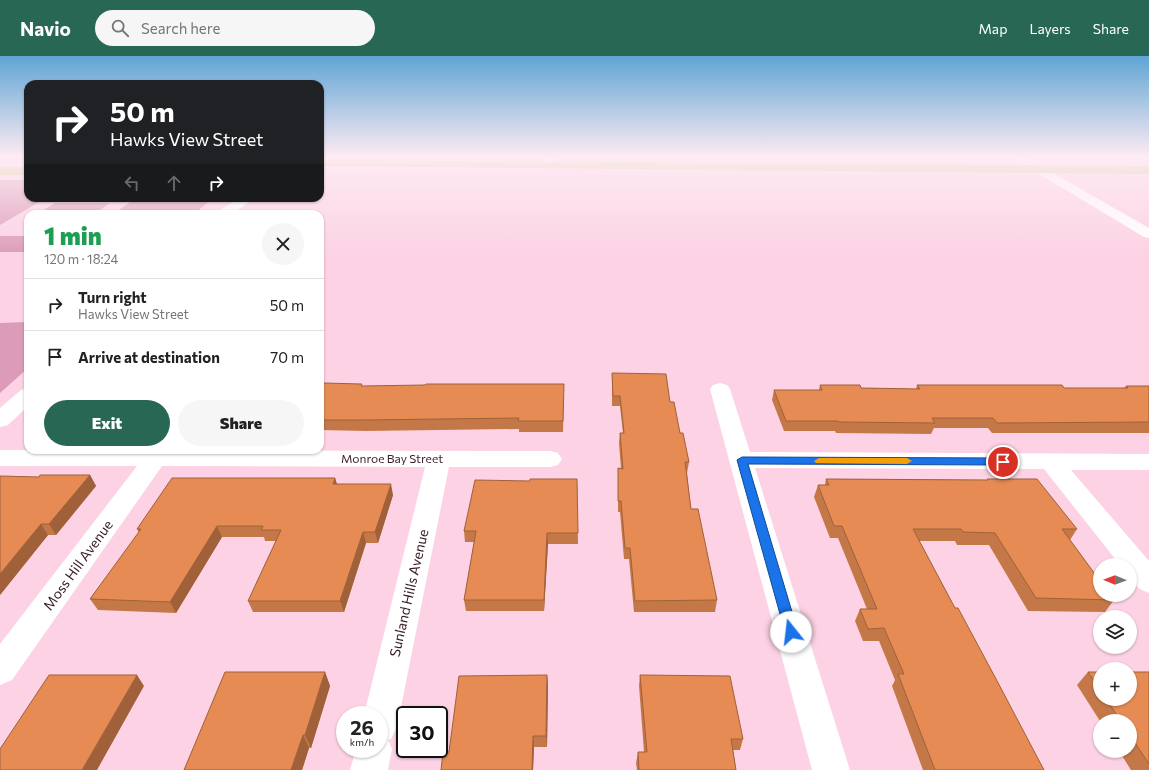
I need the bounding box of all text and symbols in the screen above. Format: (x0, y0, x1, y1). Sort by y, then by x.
search box (95, 10, 375, 46)
text: Navio (20, 17, 71, 40)
icon: search (109, 17, 131, 39)
text: Search here (141, 19, 220, 37)
text: Map (979, 20, 1007, 37)
text: Layers (1029, 20, 1071, 37)
text: Share (1093, 20, 1129, 37)
text: 50 m (110, 94, 175, 128)
icon: right (44, 96, 96, 148)
text: Hawks View Street (110, 128, 264, 150)
icon: left (121, 172, 143, 194)
icon: ahead (163, 172, 185, 194)
icon: right (205, 172, 227, 194)
text: 1 min (44, 221, 102, 250)
button: close (262, 223, 304, 265)
text: 120 m · 18:24 (44, 251, 118, 267)
text: Turn right (78, 288, 147, 306)
icon: right (44, 294, 66, 316)
text: 50 m (270, 296, 304, 314)
text: Hawks View Street (78, 306, 189, 322)
icon: arrive (44, 346, 66, 368)
text: Arrive at destination (78, 348, 220, 366)
text: 70 m (270, 348, 304, 366)
button: Exit (44, 400, 170, 446)
button: Share (178, 400, 304, 446)
pin (986, 445, 1020, 479)
street label: Monroe Bay Street (341, 451, 443, 465)
icon: arrive (992, 451, 1014, 473)
street label: Moss Hill Avenue (39, 516, 116, 613)
street label: Sunland Hills Avenue (386, 527, 431, 658)
north arrow (1093, 558, 1137, 602)
map controls (1093, 558, 1137, 758)
button: layers (1093, 610, 1137, 654)
position arrow (770, 611, 812, 653)
button: + (1093, 662, 1137, 706)
speed limit sign: 30 (396, 706, 448, 758)
button: − (1093, 714, 1137, 758)
text: 26 (350, 715, 374, 739)
text: km/h (350, 736, 374, 748)

